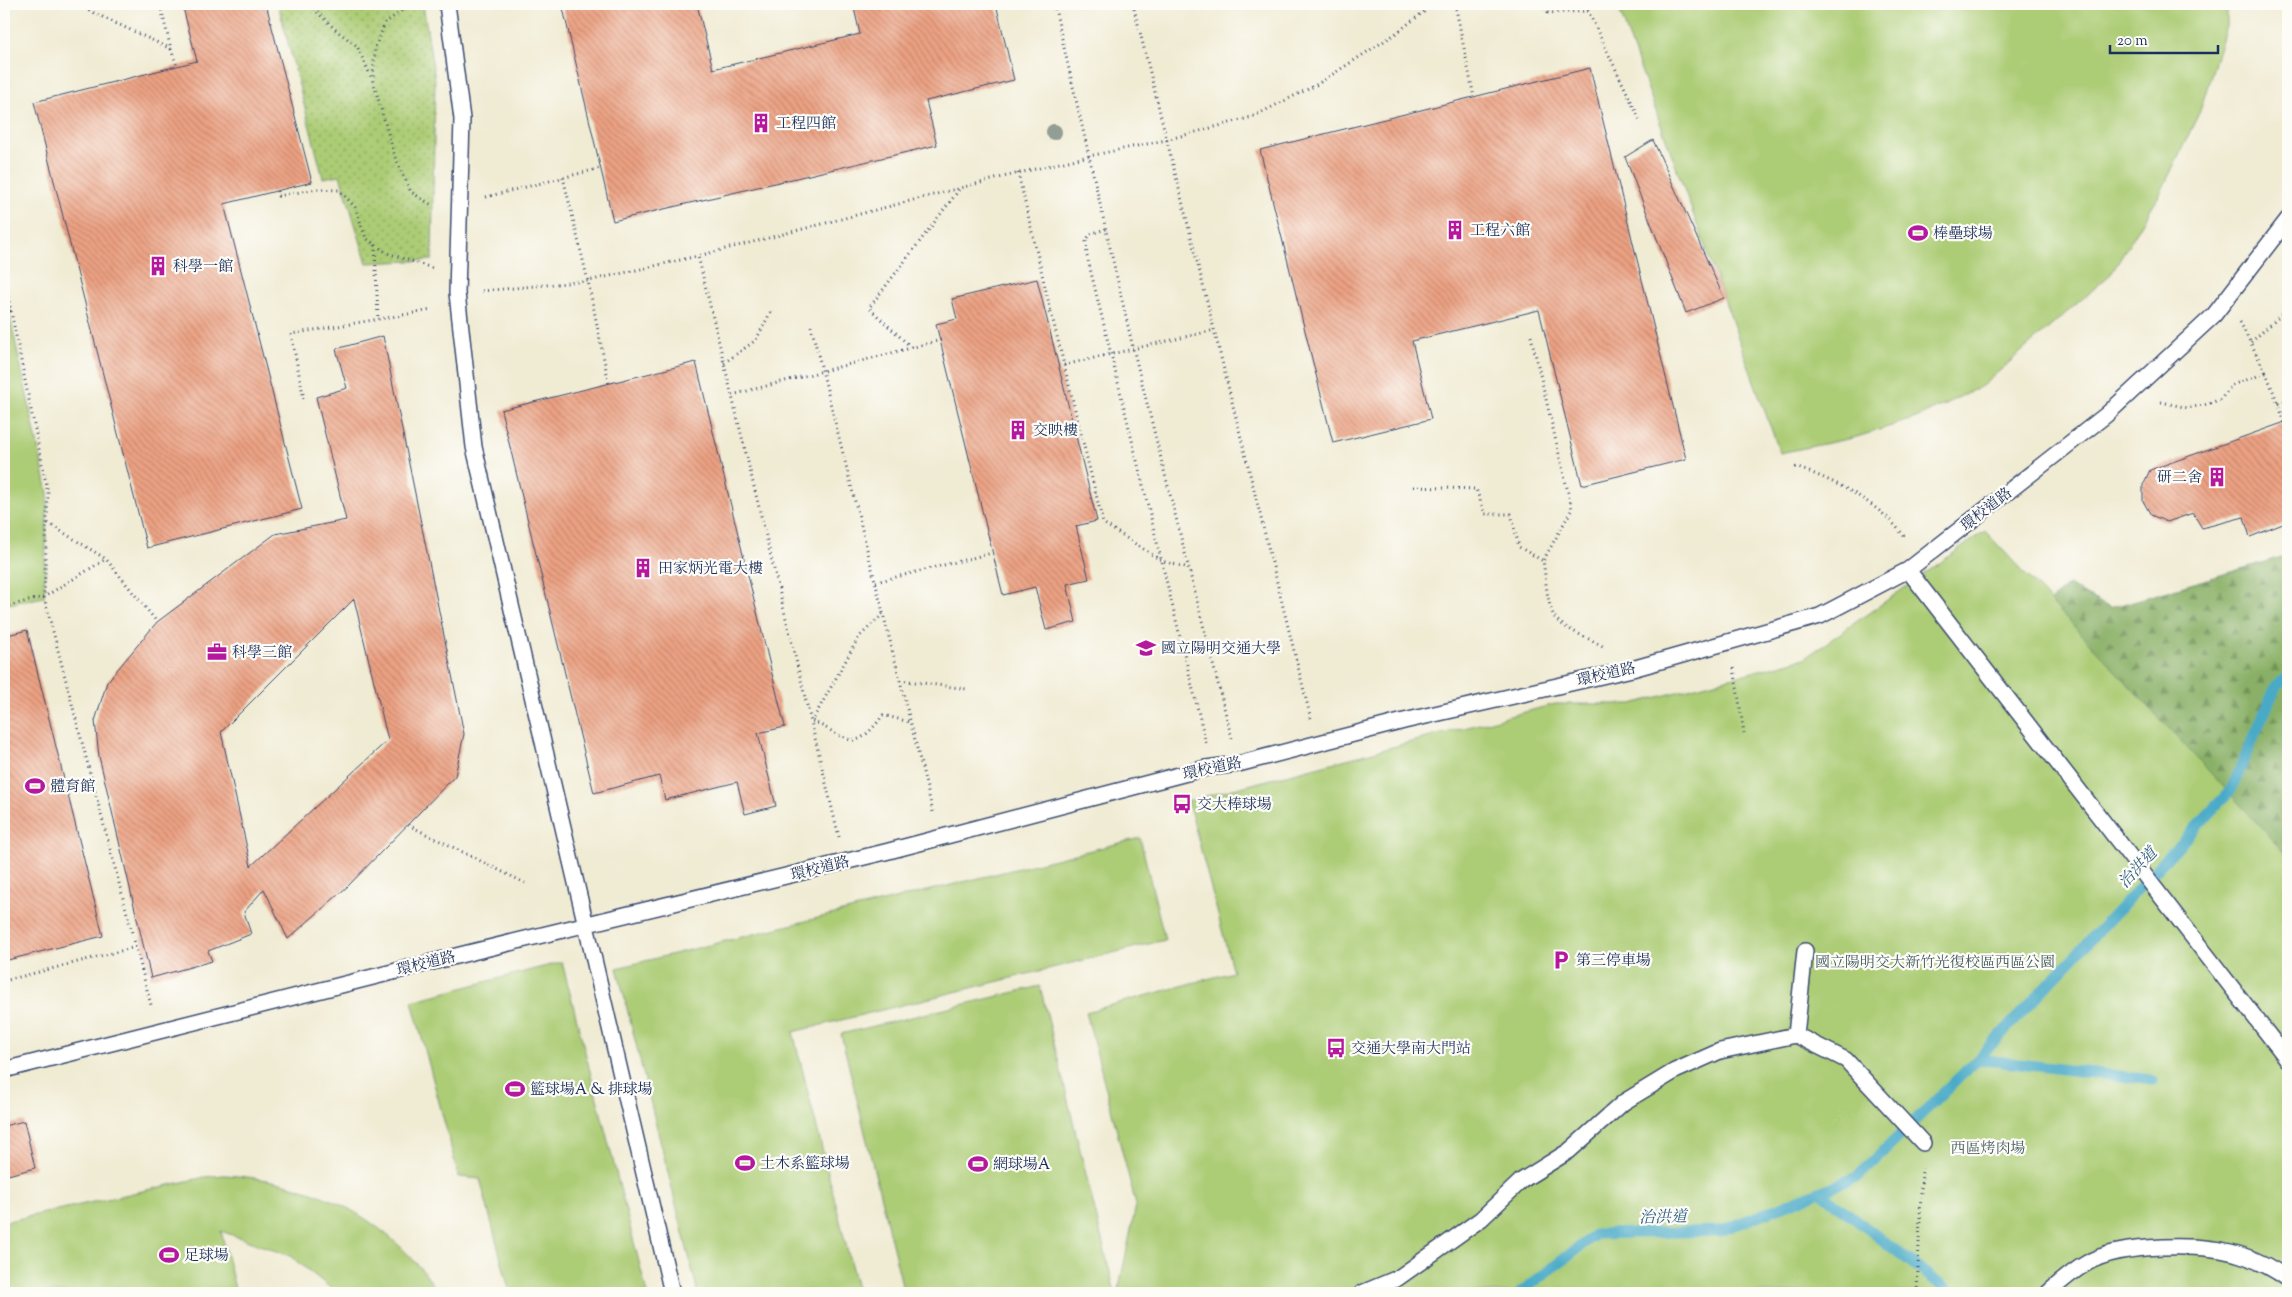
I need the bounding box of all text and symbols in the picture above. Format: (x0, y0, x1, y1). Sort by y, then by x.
scale bar (2110, 22, 2217, 54)
text: 20 m (2117, 31, 2148, 52)
building icon: 工程四館 (750, 112, 772, 134)
place label: 工程四館 (776, 114, 836, 135)
building icon: 工程六館 (1444, 219, 1466, 241)
place label: 工程六館 (1470, 221, 1530, 242)
sports icon: 棒壘球場 (1907, 222, 1929, 244)
place label: 棒壘球場 (1933, 224, 1993, 245)
building icon: 科學一館 (147, 255, 169, 277)
place label: 科學一館 (173, 257, 233, 278)
building icon: 交映樓 (1007, 419, 1029, 441)
place label: 交映樓 (1033, 421, 1078, 442)
building icon: 研二舍 (2206, 466, 2228, 488)
place label: 研二舍 (2157, 468, 2202, 489)
street label: 環校道路 (1957, 483, 2017, 537)
building icon: 田家炳光電大樓 (632, 557, 654, 579)
place label: 田家炳光電大樓 (658, 559, 763, 580)
school or university icon: 國立陽明交通大學 (1135, 637, 1157, 659)
place label: 國立陽明交通大學 (1161, 639, 1281, 660)
office icon: 科學三館 (206, 641, 228, 663)
place label: 科學三館 (232, 643, 292, 664)
street label: 環校道路 (1575, 658, 1638, 692)
street label: 環校道路 (1181, 753, 1244, 786)
sports icon: 體育館 (24, 775, 46, 797)
place label: 體育館 (50, 777, 95, 798)
bus stop icon: 交大棒球場 (1171, 793, 1193, 815)
place label: 交大棒球場 (1197, 795, 1272, 816)
water label: 治洪道 (2114, 842, 2165, 894)
street label: 環校道路 (789, 852, 852, 887)
street label: 環校道路 (395, 947, 458, 982)
parking icon: 第三停車場 (1550, 949, 1572, 971)
place label: 第三停車場 (1576, 951, 1651, 972)
park label: 國立陽明交大新竹光復校區西區公園 (1815, 953, 2055, 974)
bus stop icon: 交通大學南大門站 (1325, 1037, 1347, 1059)
place label: 交通大學南大門站 (1351, 1039, 1471, 1060)
sports icon: 籃球場A & 排球場 (504, 1078, 526, 1100)
place label: 籃球場A & 排球場 (530, 1080, 653, 1101)
park label: 西區烤肉場 (1950, 1139, 2026, 1160)
sports icon: 土木系籃球場 (734, 1152, 756, 1174)
sports icon: 網球場A (967, 1153, 989, 1175)
place label: 土木系籃球場 (760, 1154, 850, 1175)
place label: 網球場A (993, 1155, 1050, 1176)
water label: 治洪道 (1639, 1207, 1689, 1230)
sports icon: 足球場 (158, 1244, 180, 1266)
place label: 足球場 (184, 1246, 229, 1267)

